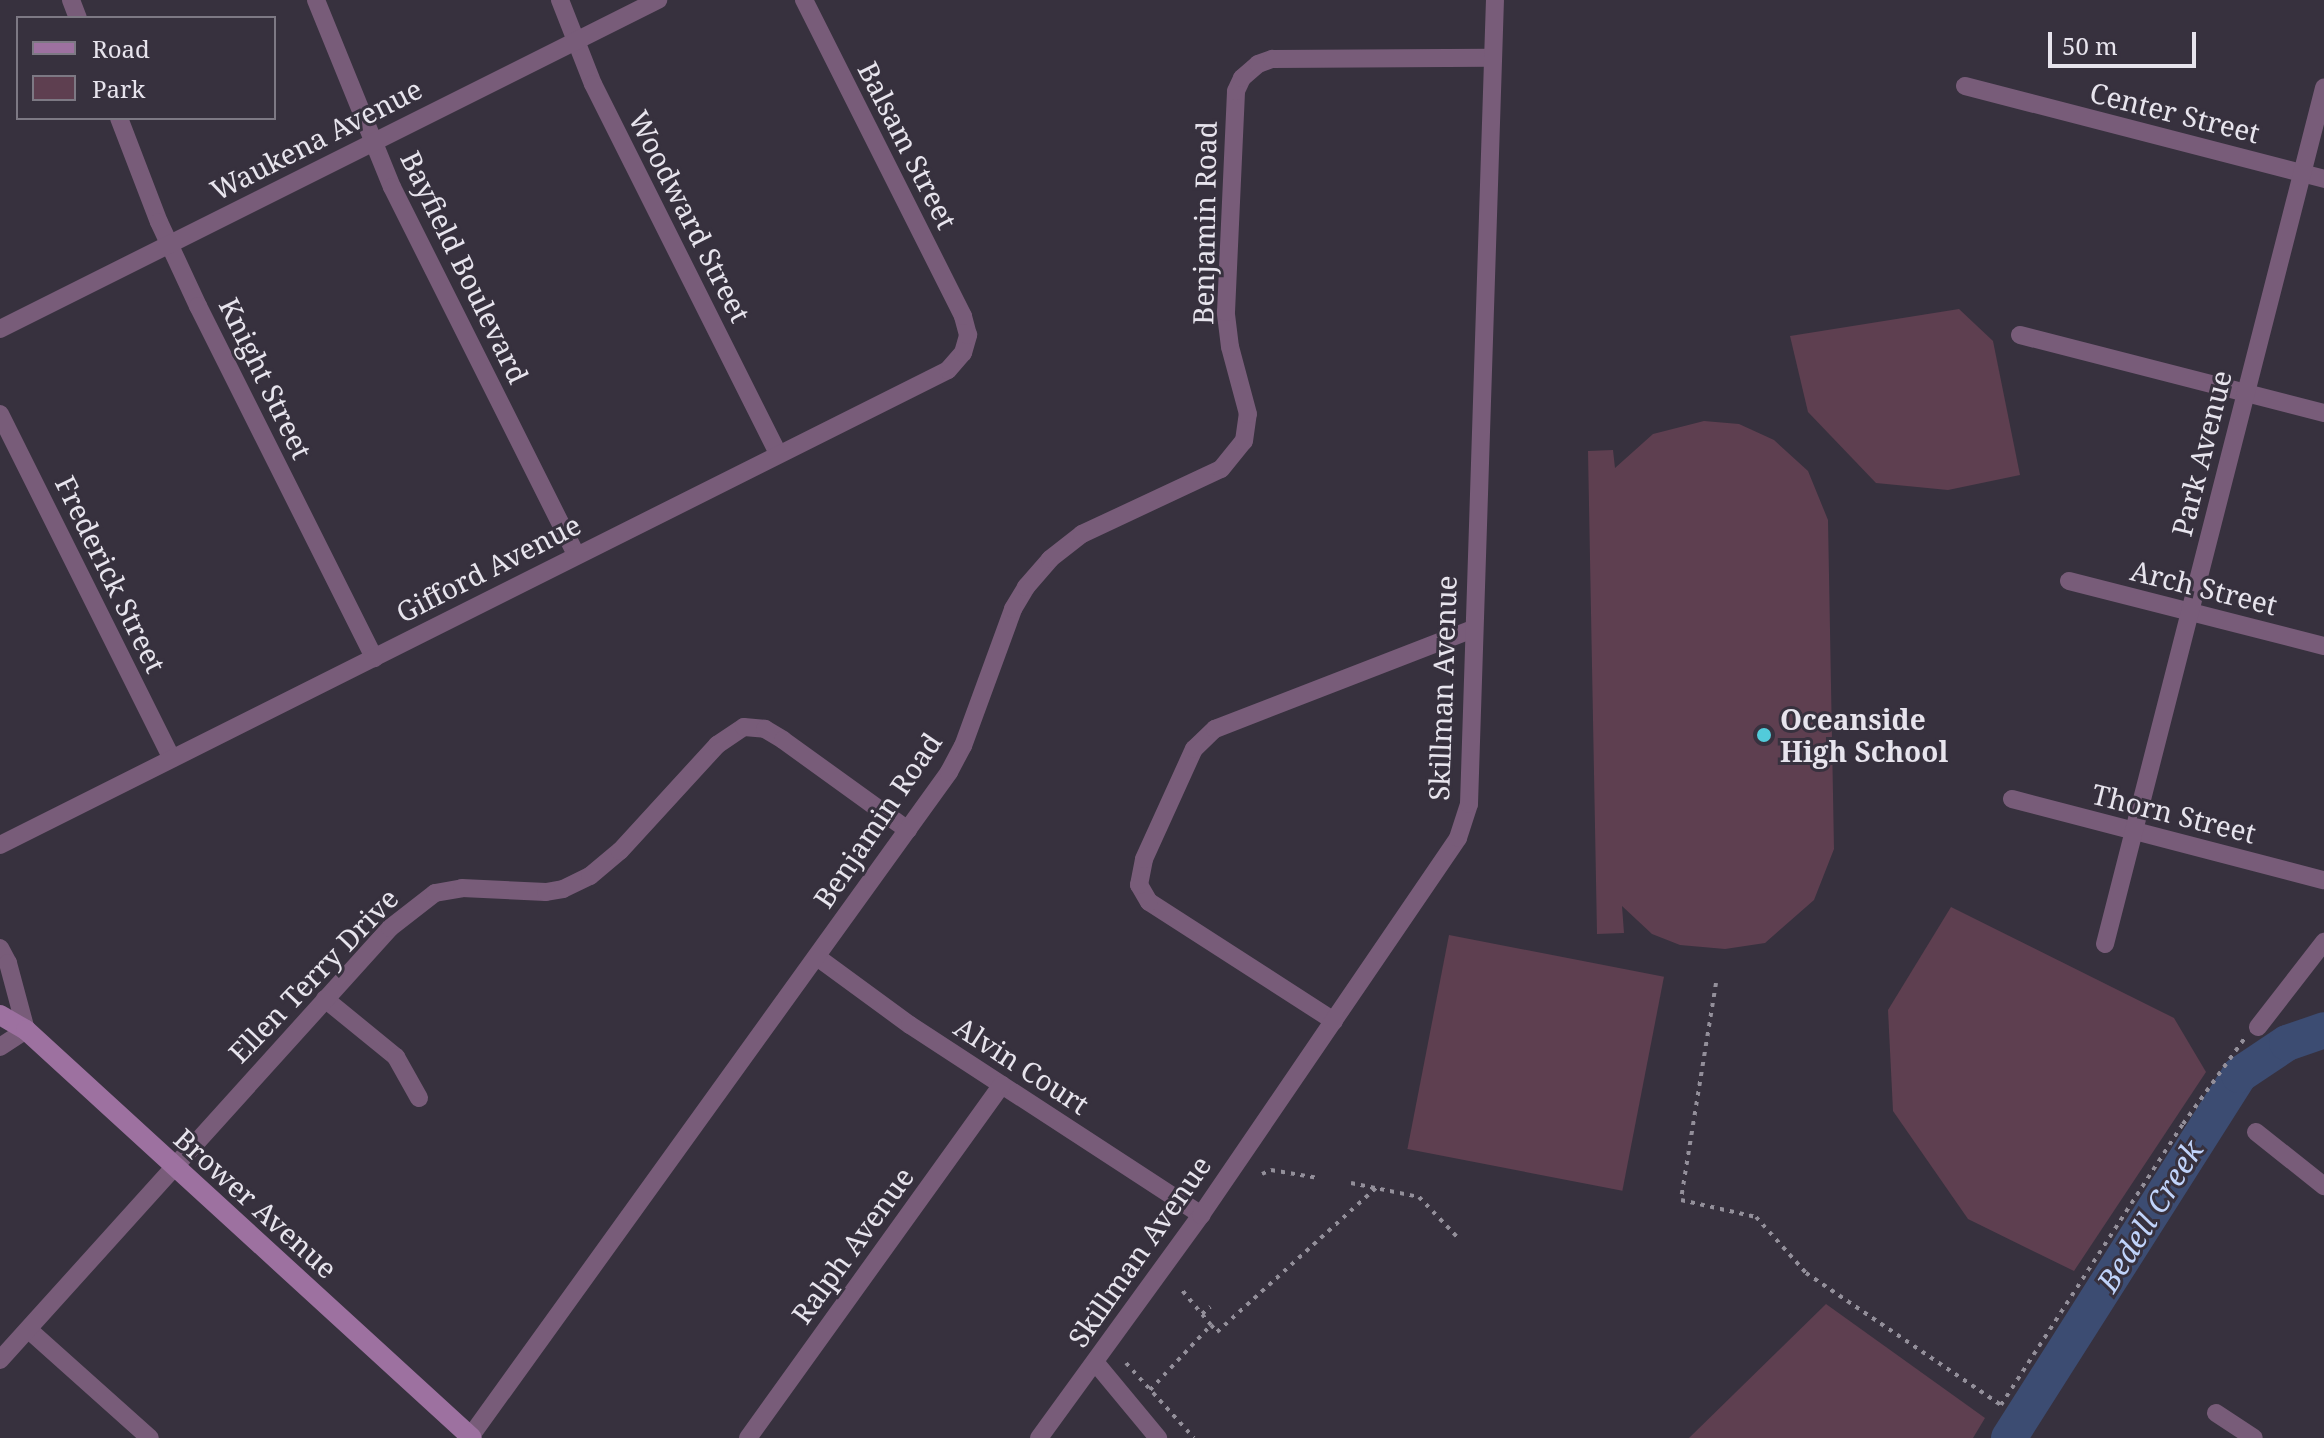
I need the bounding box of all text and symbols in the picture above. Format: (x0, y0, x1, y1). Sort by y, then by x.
legend (16, 16, 276, 120)
scale bar (2052, 16, 2200, 66)
text: 50 m (2062, 29, 2118, 62)
text: Road (92, 32, 150, 65)
street label: Balsam Street (851, 56, 965, 234)
street label: Waukena Avenue (205, 71, 427, 207)
text: Park (92, 72, 145, 105)
street label: Center Street (2087, 75, 2263, 149)
street label: Woodward Street (622, 105, 758, 327)
street label: Benjamin Road (1185, 121, 1223, 325)
street label: Bayfield Boulevard (394, 145, 536, 389)
street label: Knight Street (213, 292, 319, 464)
street label: Park Avenue (2164, 367, 2238, 539)
street label: Frederick Street (49, 470, 173, 678)
street label: Gifford Avenue (390, 507, 586, 629)
street label: Arch Street (2127, 553, 2281, 621)
street label: Skillman Avenue (1421, 575, 1463, 801)
place label: Oceanside High School (1780, 702, 1948, 768)
street label: Benjamin Road (806, 726, 948, 914)
marker: Oceanside High School (1755, 726, 1773, 744)
street label: Thorn Street (2089, 776, 2259, 850)
street label: Ellen Terry Drive (221, 881, 405, 1069)
street label: Alvin Court (949, 1009, 1095, 1121)
street label: Brower Avenue (168, 1121, 344, 1285)
water label: Bedell Creek (2089, 1134, 2211, 1298)
street label: Skillman Avenue (1061, 1149, 1217, 1353)
street label: Ralph Avenue (784, 1160, 920, 1330)

